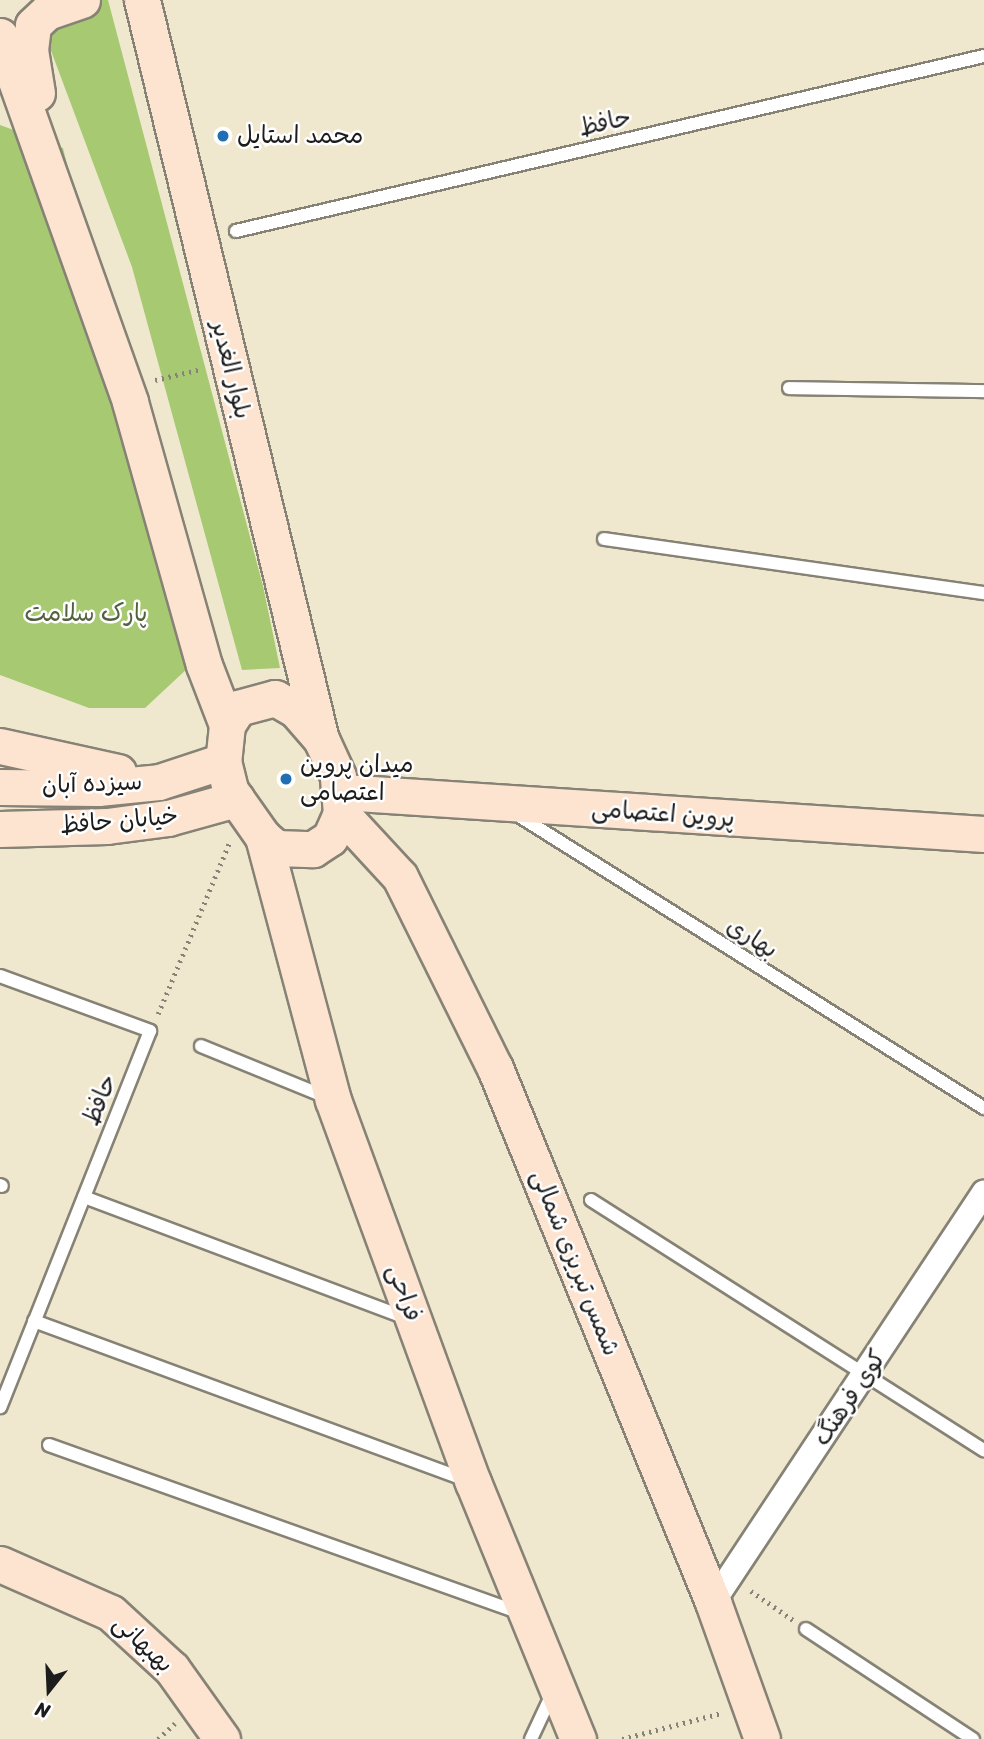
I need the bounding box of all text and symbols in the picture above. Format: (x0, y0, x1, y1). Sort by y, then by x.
street label: حافظ (576, 103, 634, 143)
place label: محمد استایل (237, 122, 363, 150)
marker: محمد استایل (215, 128, 231, 144)
street label: بلوار الغدیر (205, 318, 257, 422)
park label: پارک سلامت (25, 600, 147, 628)
place label: میدان پروین اعتصامی (300, 751, 413, 807)
street label: سیزده آبان (41, 768, 143, 800)
marker: میدان پروین اعتصامی (278, 771, 294, 787)
street label: پروین اعتصامی (590, 795, 736, 833)
street label: خیابان حافظ (59, 801, 179, 841)
street label: بهاری (721, 911, 783, 965)
street label: حافظ (77, 1070, 123, 1130)
street label: شمس تبریزی شمالی (525, 1166, 625, 1360)
street label: فراحی (381, 1261, 427, 1325)
street label: کوی فرهنگ (807, 1345, 893, 1451)
street label: بهبهانی (107, 1609, 179, 1679)
north arrow (14, 1655, 84, 1725)
text: N (31, 1693, 54, 1728)

